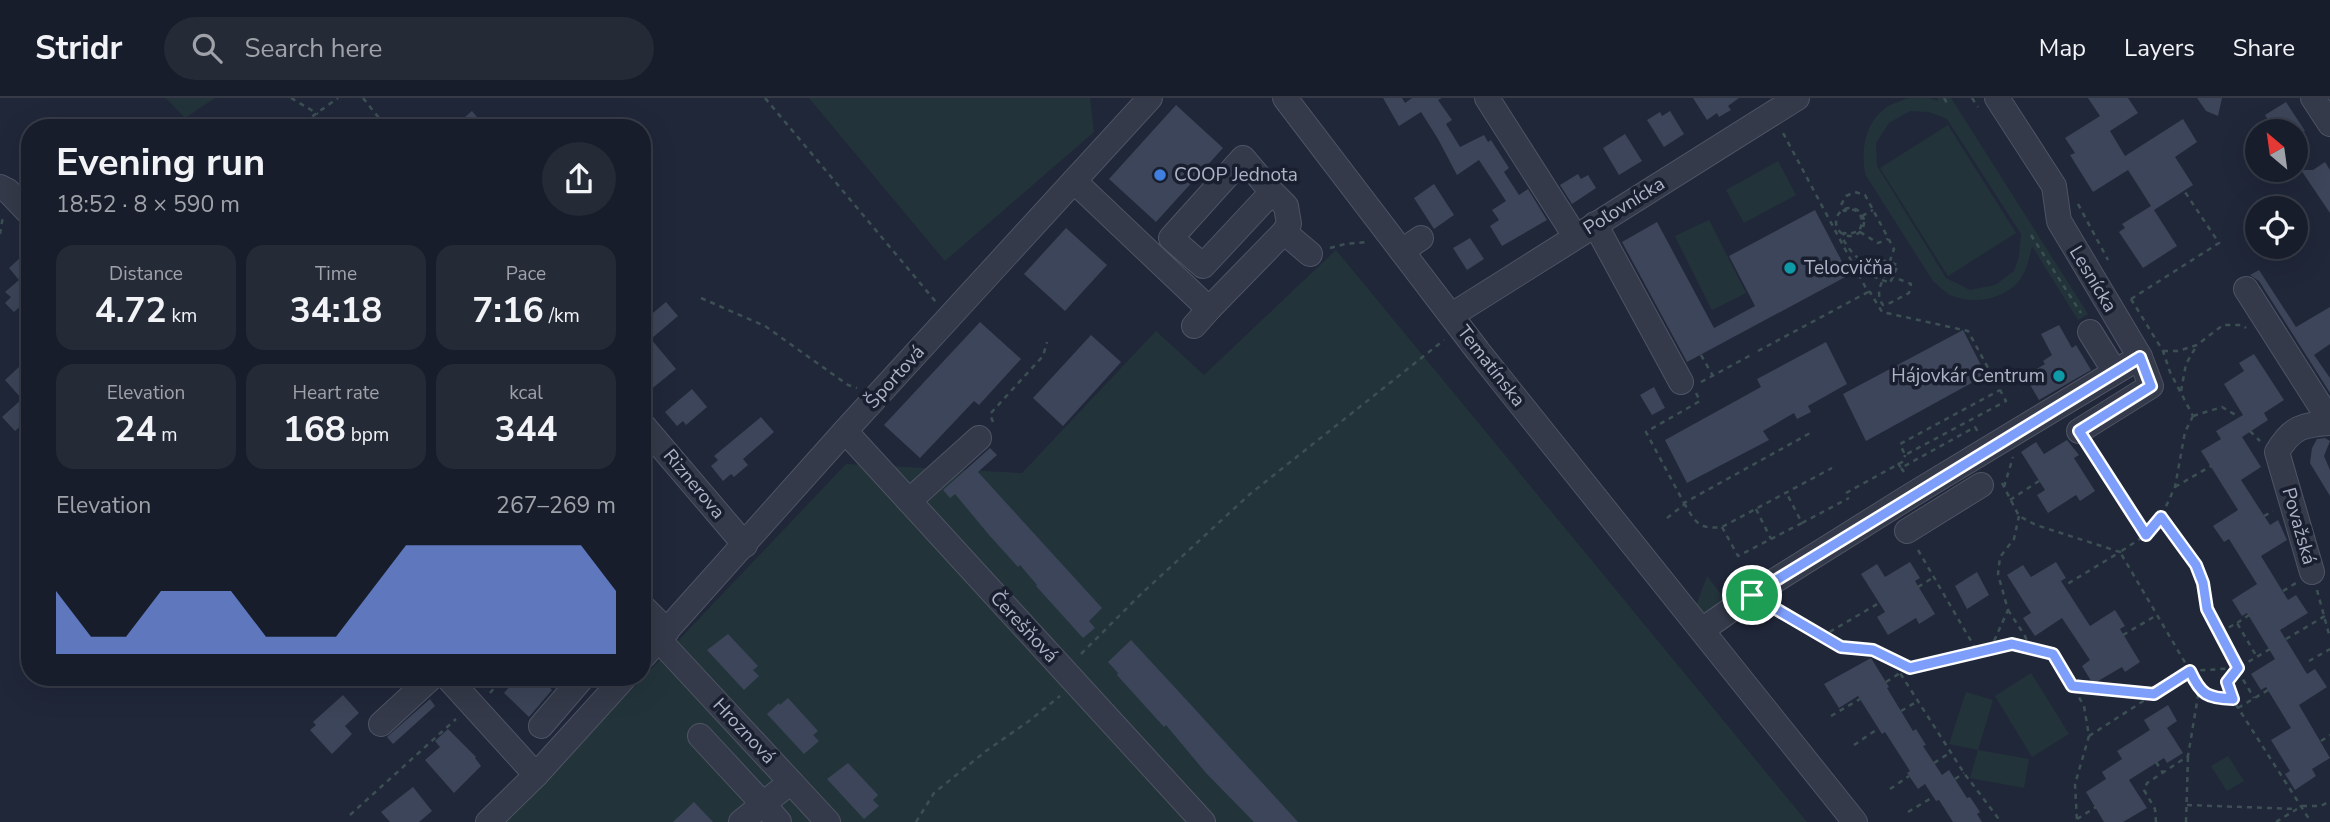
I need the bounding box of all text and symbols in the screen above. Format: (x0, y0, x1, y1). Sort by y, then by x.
search box (164, 17, 654, 80)
text: Stridr (35, 26, 122, 71)
icon: search (188, 29, 226, 67)
text: Search here (244, 31, 382, 66)
text: Map (2039, 32, 2086, 64)
text: Layers (2124, 32, 2195, 64)
text: Share (2233, 32, 2295, 64)
north arrow (2245, 119, 2308, 182)
map controls (2245, 119, 2308, 259)
text: Evening run (56, 137, 265, 188)
button: share (542, 142, 616, 216)
place label: COOP Jednota (1174, 162, 1298, 188)
marker: COOP Jednota (1152, 167, 1168, 183)
street label: Poľovnícka (1578, 171, 1670, 241)
text: 18:52 · 8 × 590 m (56, 189, 240, 220)
button: locate (2245, 196, 2308, 259)
street label: Lesnícka (2063, 241, 2123, 317)
place label: Telocvičňa (1804, 255, 1893, 281)
marker: Telocvičňa (1782, 260, 1798, 276)
text: Distance (109, 261, 183, 287)
text: Time (315, 261, 357, 287)
text: Pace (506, 261, 546, 287)
text: 4.72 (95, 287, 167, 334)
text: 34:18 (290, 287, 382, 334)
text: 7:16 (472, 287, 544, 334)
text: km (167, 303, 197, 329)
text: /km (544, 303, 580, 329)
street label: Tematínska (1451, 320, 1531, 412)
street label: Športová (859, 340, 931, 414)
place label: Hájovkár Centrum (1891, 363, 2045, 389)
marker: Hájovkár Centrum (2051, 368, 2067, 384)
text: Elevation (107, 380, 185, 406)
text: Heart rate (293, 380, 379, 406)
text: kcal (509, 380, 543, 406)
text: 24 (114, 406, 156, 453)
text: 168 (283, 406, 346, 453)
text: 344 (494, 406, 558, 453)
text: m (156, 422, 178, 448)
text: bpm (346, 422, 389, 448)
street label: Riznerova (657, 444, 731, 524)
street label: Považská (2276, 484, 2322, 568)
text: Elevation (56, 490, 151, 521)
text: 267–269 m (496, 490, 616, 521)
pin (1722, 565, 1782, 625)
icon: arrive (1733, 576, 1771, 614)
street label: Čerešňová (984, 586, 1064, 668)
street label: Hroznová (707, 692, 781, 770)

